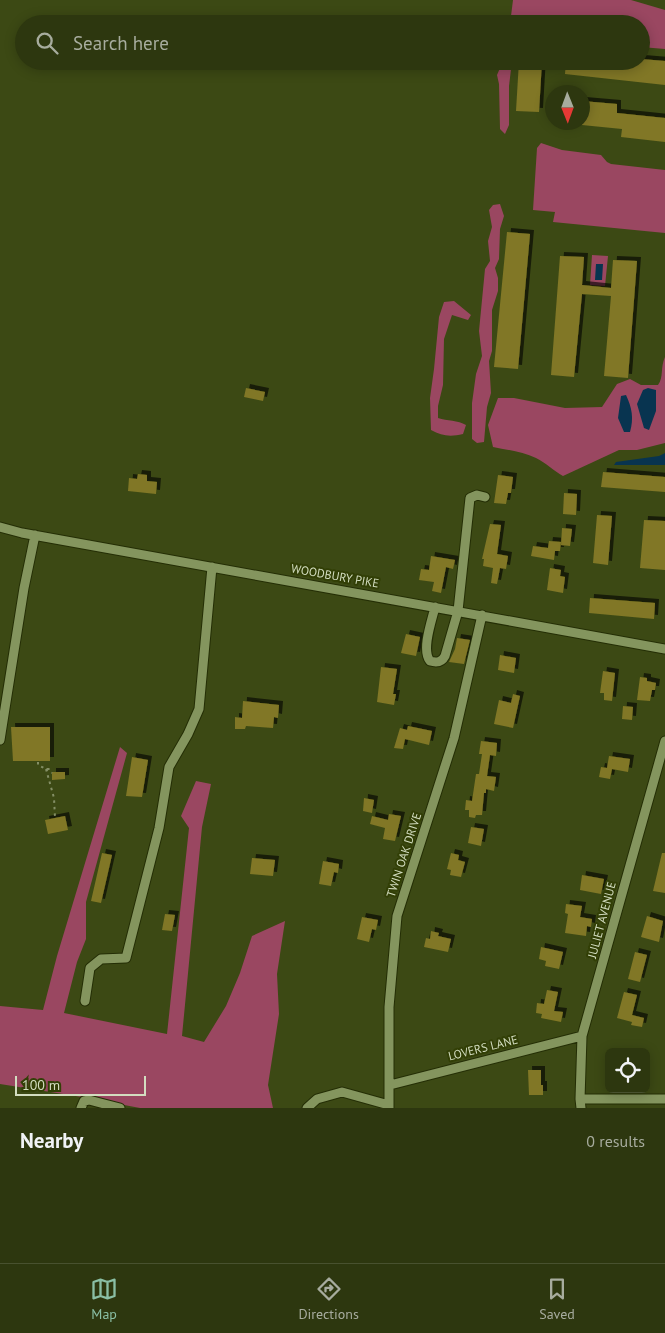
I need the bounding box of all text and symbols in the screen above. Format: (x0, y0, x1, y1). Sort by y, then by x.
search box (15, 15, 650, 70)
icon: search (33, 29, 61, 57)
text: Search here (73, 31, 169, 55)
north arrow (545, 85, 590, 130)
street label: WOODBURY PIKE (290, 560, 380, 591)
street label: TWIN OAK DRIVE (383, 811, 424, 899)
street label: JULIET AVENUE (584, 880, 619, 961)
street label: LOVERS LANE (447, 1032, 519, 1063)
map controls (605, 1048, 650, 1093)
button: locate (605, 1048, 650, 1093)
scale bar (15, 1073, 146, 1096)
text: 100 m (22, 1076, 60, 1094)
text: Nearby (20, 1127, 83, 1154)
text: 0 results (586, 1131, 645, 1151)
tab: Map (90, 1275, 118, 1323)
tab: Directions (298, 1275, 359, 1323)
tab: Saved (539, 1275, 575, 1323)

